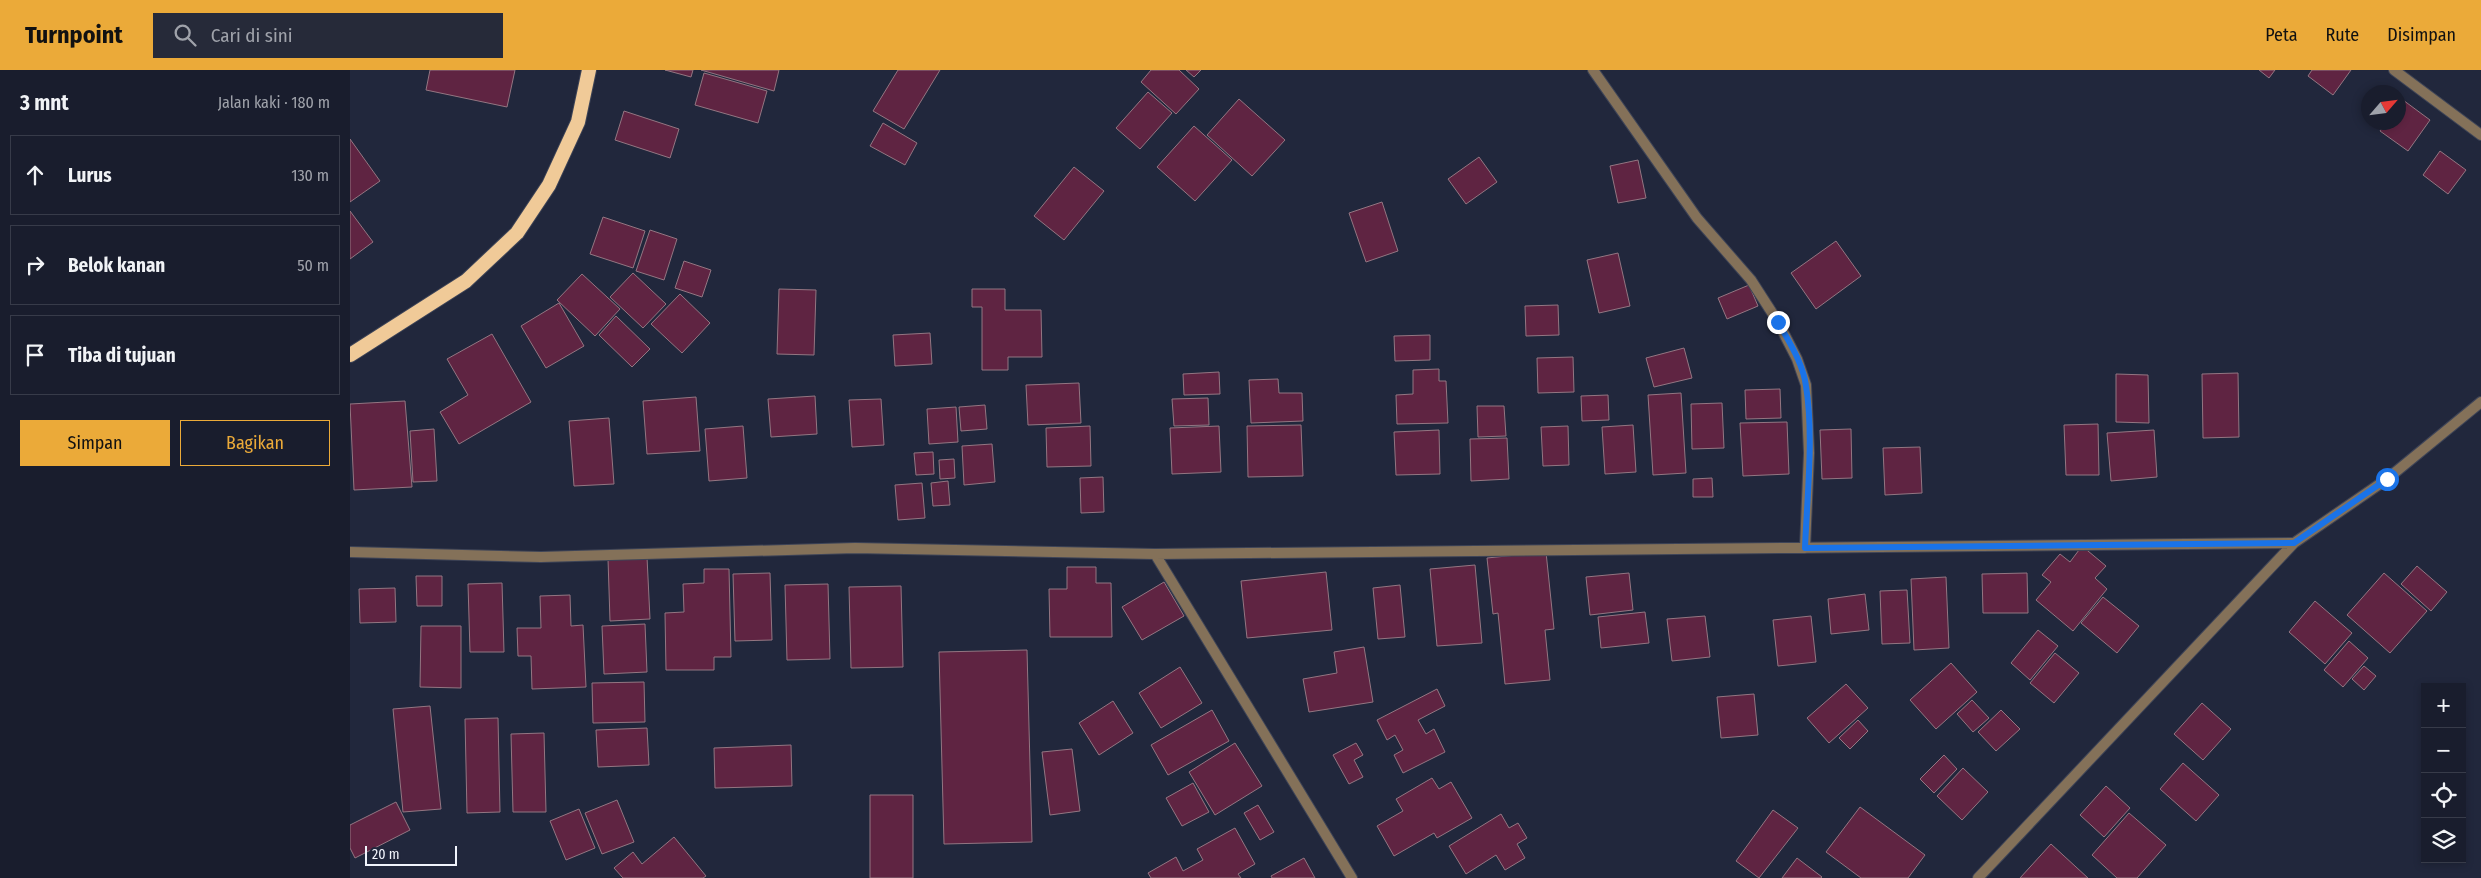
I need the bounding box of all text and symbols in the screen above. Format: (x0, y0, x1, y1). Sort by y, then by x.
search box (153, 13, 503, 58)
text: Turnpoint (25, 21, 123, 49)
icon: search (171, 21, 199, 49)
text: Cari di sini (211, 24, 293, 47)
text: Peta (2265, 24, 2297, 46)
text: Rute (2325, 24, 2359, 46)
text: Disimpan (2387, 24, 2456, 46)
north arrow (2361, 85, 2406, 130)
text: 3 mnt (20, 90, 69, 116)
text: Jalan kaki · 180 m (218, 93, 330, 112)
icon: ahead (21, 161, 49, 189)
text: Lurus (68, 164, 112, 187)
text: 130 m (291, 166, 329, 185)
icon: right (21, 251, 49, 279)
text: Belok kanan (68, 254, 165, 277)
text: 50 m (297, 256, 329, 275)
route end (1767, 311, 1790, 334)
icon: arrive (21, 341, 49, 369)
text: Tiba di tujuan (68, 344, 176, 367)
button: Simpan (20, 420, 170, 466)
button: Bagikan (180, 420, 330, 466)
route start (2376, 468, 2399, 491)
map controls (2421, 683, 2466, 863)
button: + (2421, 683, 2466, 728)
button: − (2421, 728, 2466, 773)
button: locate (2421, 773, 2466, 818)
button: layers (2421, 818, 2466, 863)
scale bar (365, 843, 458, 866)
text: 20 m (372, 846, 400, 863)

